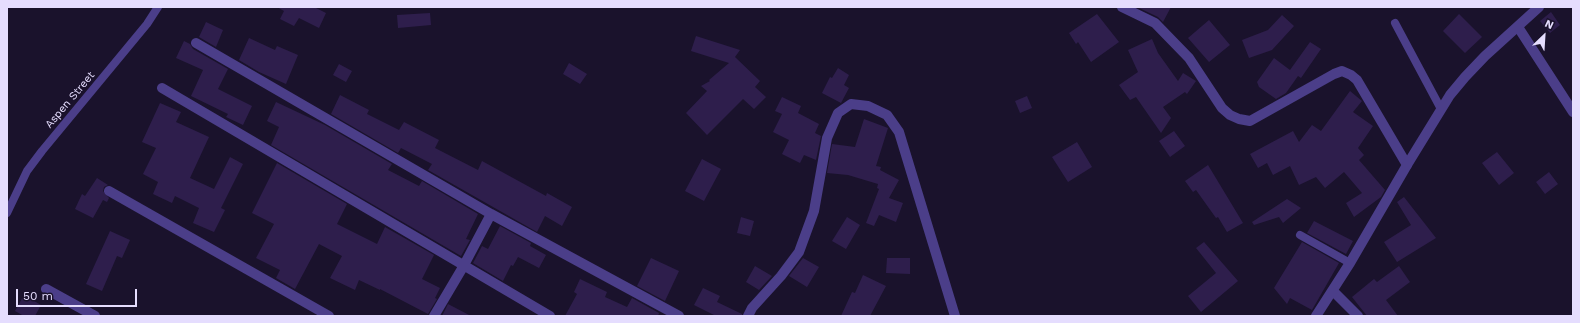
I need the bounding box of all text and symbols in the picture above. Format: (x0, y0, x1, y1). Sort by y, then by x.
north arrow (1524, 16, 1564, 56)
text: N (1543, 17, 1556, 32)
street label: Aspen Street (42, 69, 98, 131)
scale bar (18, 281, 139, 307)
text: 50 m (23, 289, 53, 303)

